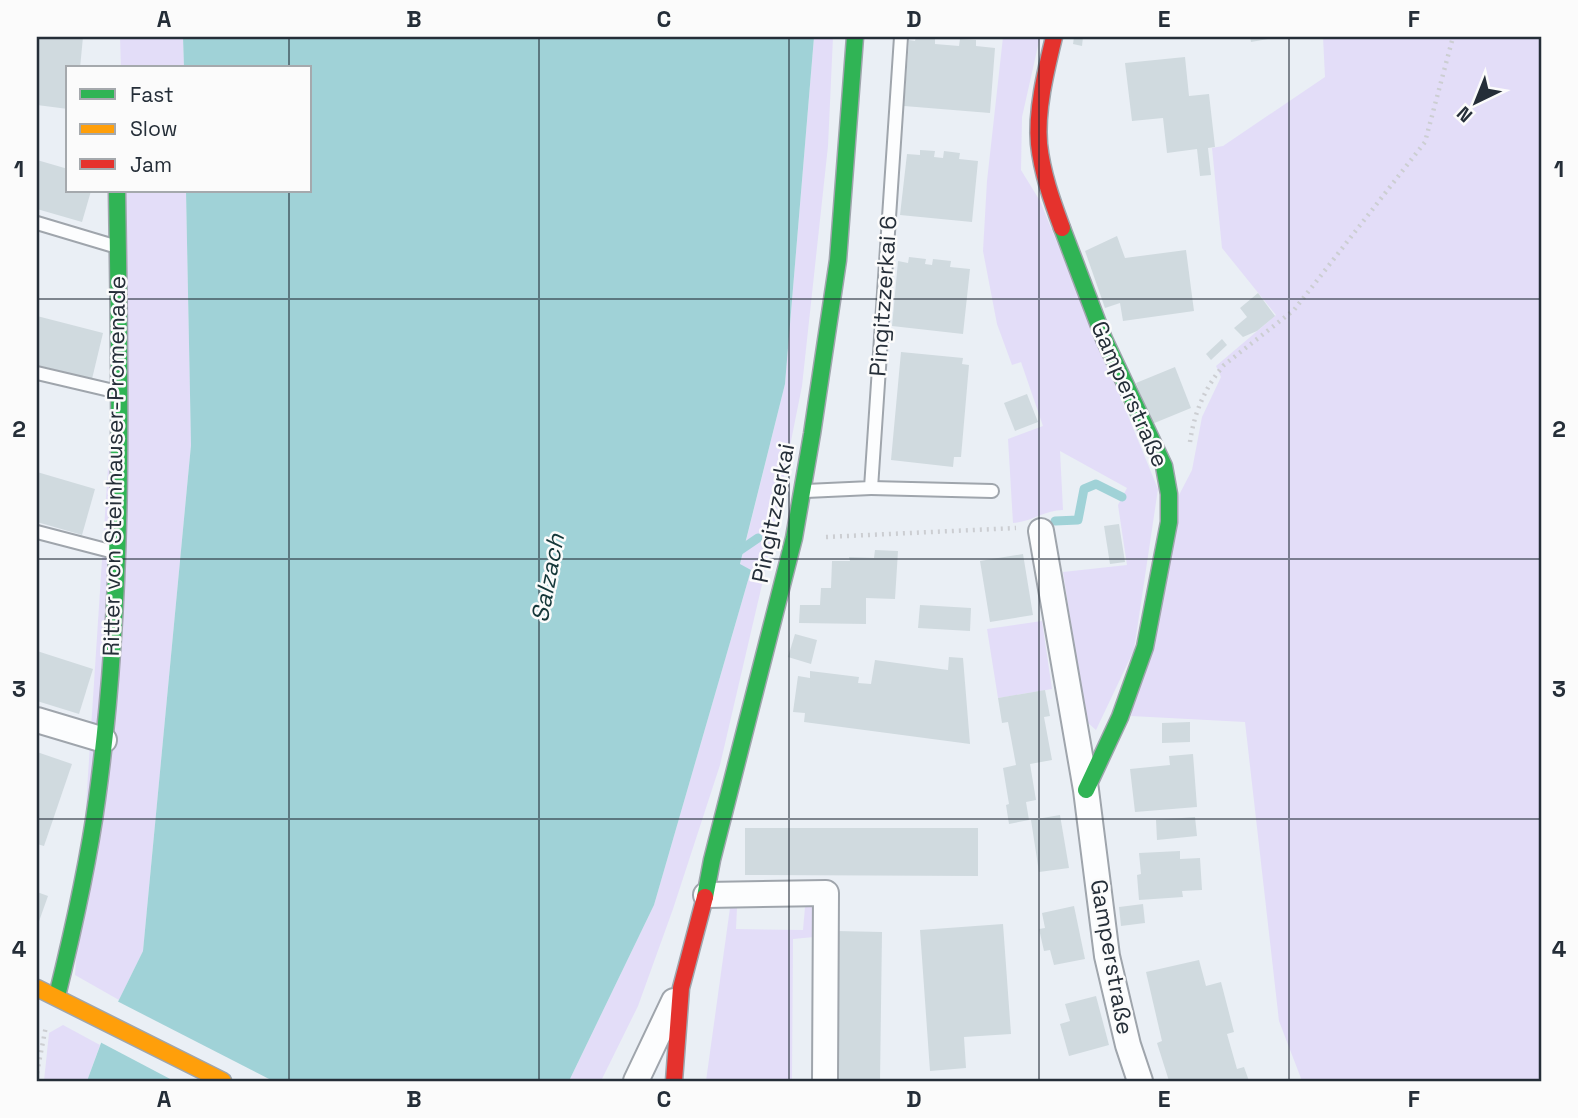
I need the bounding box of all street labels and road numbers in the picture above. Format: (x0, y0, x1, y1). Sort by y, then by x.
street label: Pingitzzerkai 6 (862, 214, 904, 378)
street label: Ritter von Steinhauser-Promenade (96, 275, 132, 657)
street label: Gamperstraße (1084, 316, 1176, 472)
street label: Pingitzzerkai (745, 441, 801, 585)
street label: Gamperstraße (1084, 877, 1140, 1037)

